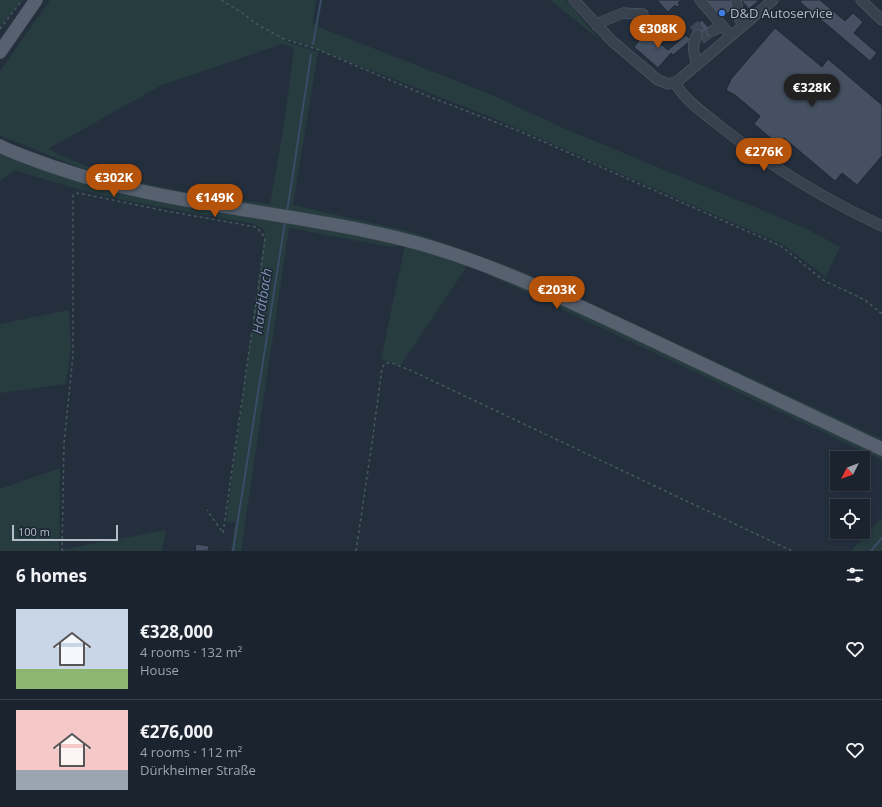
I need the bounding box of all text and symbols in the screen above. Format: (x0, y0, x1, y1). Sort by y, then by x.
place label: D&D Autoservice (730, 4, 832, 22)
marker: D&D Autoservice (717, 8, 727, 18)
pin: €308K (630, 15, 686, 49)
text: €308K (639, 19, 677, 37)
pin: €328K (784, 74, 840, 108)
text: €328K (793, 78, 831, 96)
pin: €276K (736, 138, 792, 172)
text: €276K (745, 142, 783, 160)
pin: €302K (86, 164, 142, 198)
text: €302K (95, 168, 133, 186)
pin: €149K (187, 184, 243, 218)
text: €149K (196, 188, 234, 206)
water label: Hardtbach (247, 267, 276, 335)
pin: €203K (529, 276, 585, 310)
text: €203K (538, 280, 576, 298)
north arrow (830, 451, 870, 491)
map controls (830, 451, 870, 539)
button: locate (830, 499, 870, 539)
scale bar (12, 523, 118, 542)
text: 100 m (18, 524, 50, 539)
text: 6 homes (16, 564, 87, 587)
icon: filters (844, 564, 866, 586)
text: €328,000 (140, 620, 213, 643)
icon: home (48, 625, 96, 673)
icon: heart (844, 638, 866, 660)
text: 4 rooms · 132 m² (140, 643, 242, 661)
text: House (140, 661, 179, 679)
text: €276,000 (140, 720, 213, 743)
icon: home (48, 726, 96, 774)
icon: heart (844, 739, 866, 761)
text: 4 rooms · 112 m² (140, 743, 242, 761)
text: Dürkheimer Straße (140, 761, 256, 779)

